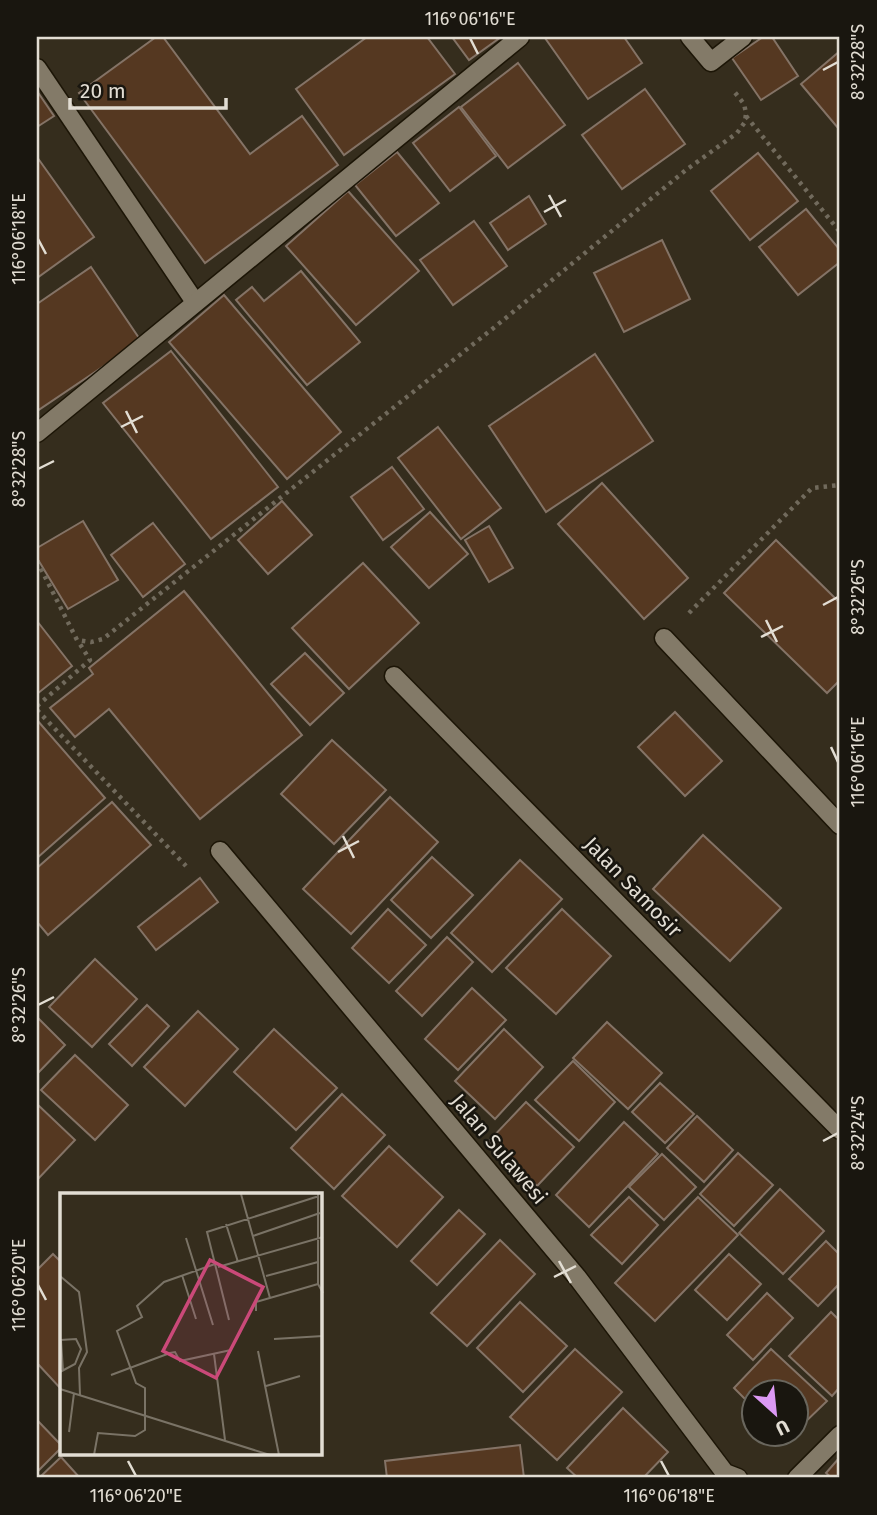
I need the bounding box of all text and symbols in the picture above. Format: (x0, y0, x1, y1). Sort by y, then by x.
text: 116°06'16"E (424, 8, 516, 30)
text: 8°32'28"S (847, 24, 869, 100)
scale bar (70, 66, 226, 110)
text: 20 m (80, 78, 126, 104)
text: 116°06'18"E (8, 193, 30, 285)
text: 8°32'28"S (8, 431, 30, 507)
text: 8°32'26"S (847, 559, 869, 635)
text: 116°06'16"E (847, 716, 869, 808)
street label: Jalan Samosir (579, 831, 687, 943)
text: 8°32'26"S (8, 967, 30, 1043)
street label: Jalan Sulawesi (445, 1088, 553, 1210)
text: 8°32'24"S (847, 1095, 869, 1171)
inset map (60, 1193, 322, 1456)
text: 116°06'20"E (8, 1239, 30, 1331)
north arrow (740, 1378, 810, 1448)
text: U (772, 1415, 793, 1441)
text: 116°06'20"E (90, 1485, 182, 1507)
text: 116°06'18"E (623, 1485, 715, 1507)

